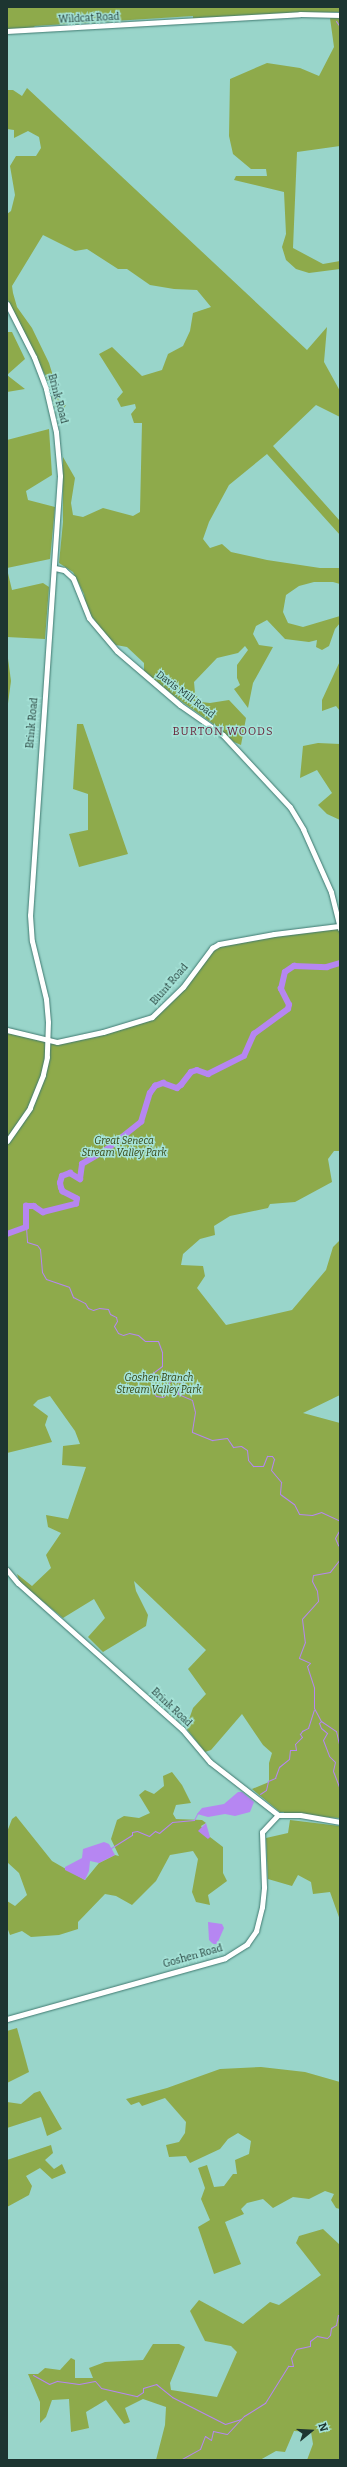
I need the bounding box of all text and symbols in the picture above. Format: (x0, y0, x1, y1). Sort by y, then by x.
street label: Wildcat Road (58, 11, 120, 27)
street label: Brink Road (45, 373, 69, 425)
street label: Davis Mill Road (153, 669, 217, 721)
street label: Brink Road (25, 697, 41, 749)
district label: BURTON WOODS (173, 725, 273, 739)
street label: Blunt Road (149, 962, 191, 1008)
park label: Great Seneca Stream Valley Park (81, 1135, 167, 1158)
park label: Goshen Branch Stream Valley Park (116, 1372, 202, 1396)
street label: Brink Road (148, 1686, 194, 1730)
street label: Goshen Road (162, 1943, 224, 1971)
north arrow (291, 2411, 331, 2451)
text: N (315, 2421, 330, 2433)

